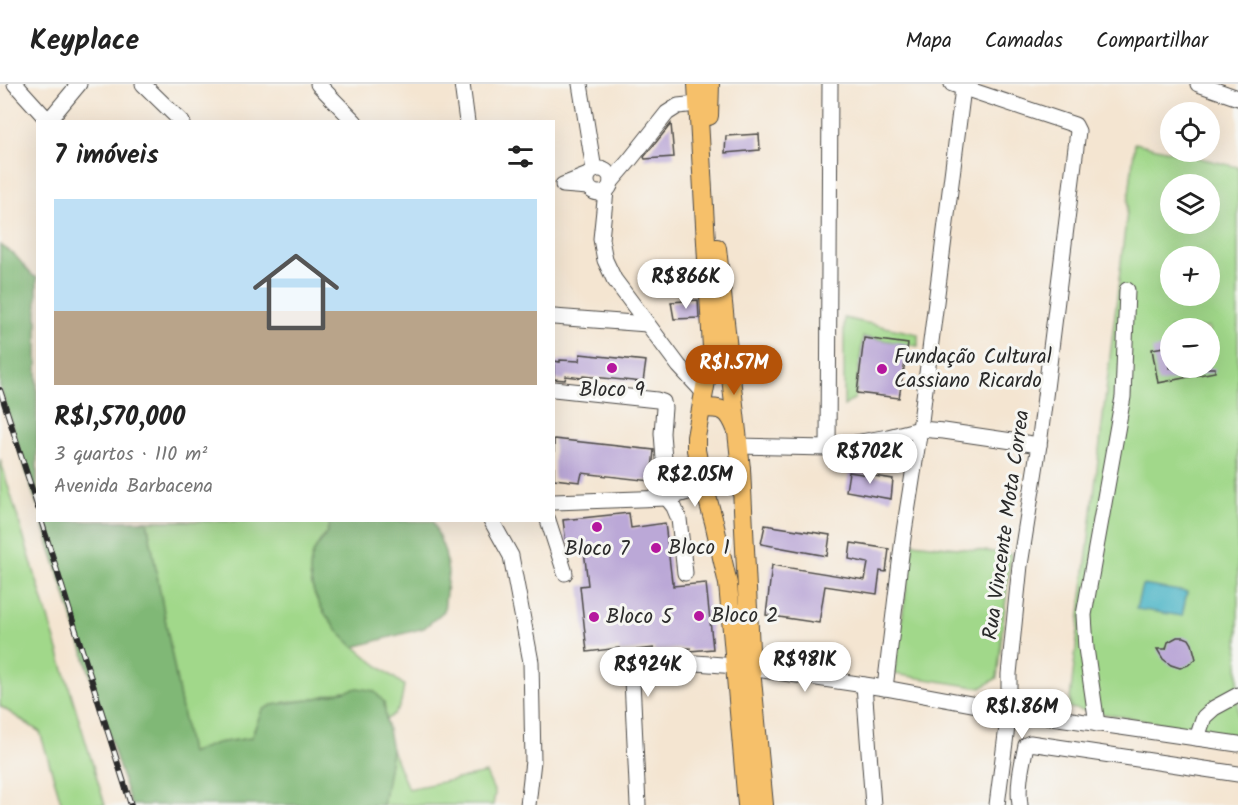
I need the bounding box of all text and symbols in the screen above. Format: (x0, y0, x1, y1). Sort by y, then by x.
text: Keyplace (30, 19, 139, 64)
text: Mapa (905, 25, 952, 58)
text: Camadas (985, 25, 1063, 58)
text: Compartilhar (1096, 25, 1208, 58)
map controls (1160, 102, 1220, 378)
button: locate (1160, 102, 1220, 162)
text: 7 imóveis (54, 135, 159, 177)
icon: filters (504, 140, 537, 173)
button: layers (1160, 174, 1220, 234)
icon: home (242, 238, 350, 346)
button: + (1160, 246, 1220, 306)
pin: R$866K (637, 259, 735, 310)
text: R$866K (651, 262, 721, 294)
button: − (1160, 318, 1220, 378)
place label: Fundação Cultural Cassiano Ricardo (894, 341, 1052, 398)
pin: R$1.57M (679, 345, 789, 396)
text: R$1.57M (699, 348, 769, 380)
marker: Bloco 9 (605, 361, 619, 375)
marker: Fundação Cultural Cassiano Ricardo (875, 362, 889, 376)
place label: Bloco 9 (579, 374, 645, 407)
text: R$1,570,000 (54, 397, 185, 439)
street label: Rua Vincente Mota Correa (975, 408, 1039, 642)
pin: R$702K (821, 434, 919, 485)
text: R$702K (836, 437, 904, 469)
text: 3 quartos · 110 m² (54, 439, 207, 471)
pin: R$2.05M (640, 457, 750, 508)
text: R$2.05M (657, 460, 733, 492)
text: Avenida Barbacena (54, 471, 213, 503)
marker: Bloco 7 (590, 520, 604, 534)
place label: Bloco 1 (668, 532, 730, 565)
place label: Bloco 7 (565, 533, 631, 566)
marker: Bloco 1 (649, 541, 663, 555)
place label: Bloco 2 (711, 600, 779, 633)
place label: Bloco 5 (606, 601, 674, 634)
marker: Bloco 2 (692, 609, 706, 623)
marker: Bloco 5 (587, 610, 601, 624)
pin: R$981K (756, 642, 854, 693)
text: R$981K (773, 645, 837, 677)
pin: R$924K (599, 647, 697, 698)
text: R$924K (614, 650, 682, 682)
pin: R$1.86M (967, 689, 1077, 740)
text: R$1.86M (986, 692, 1058, 724)

